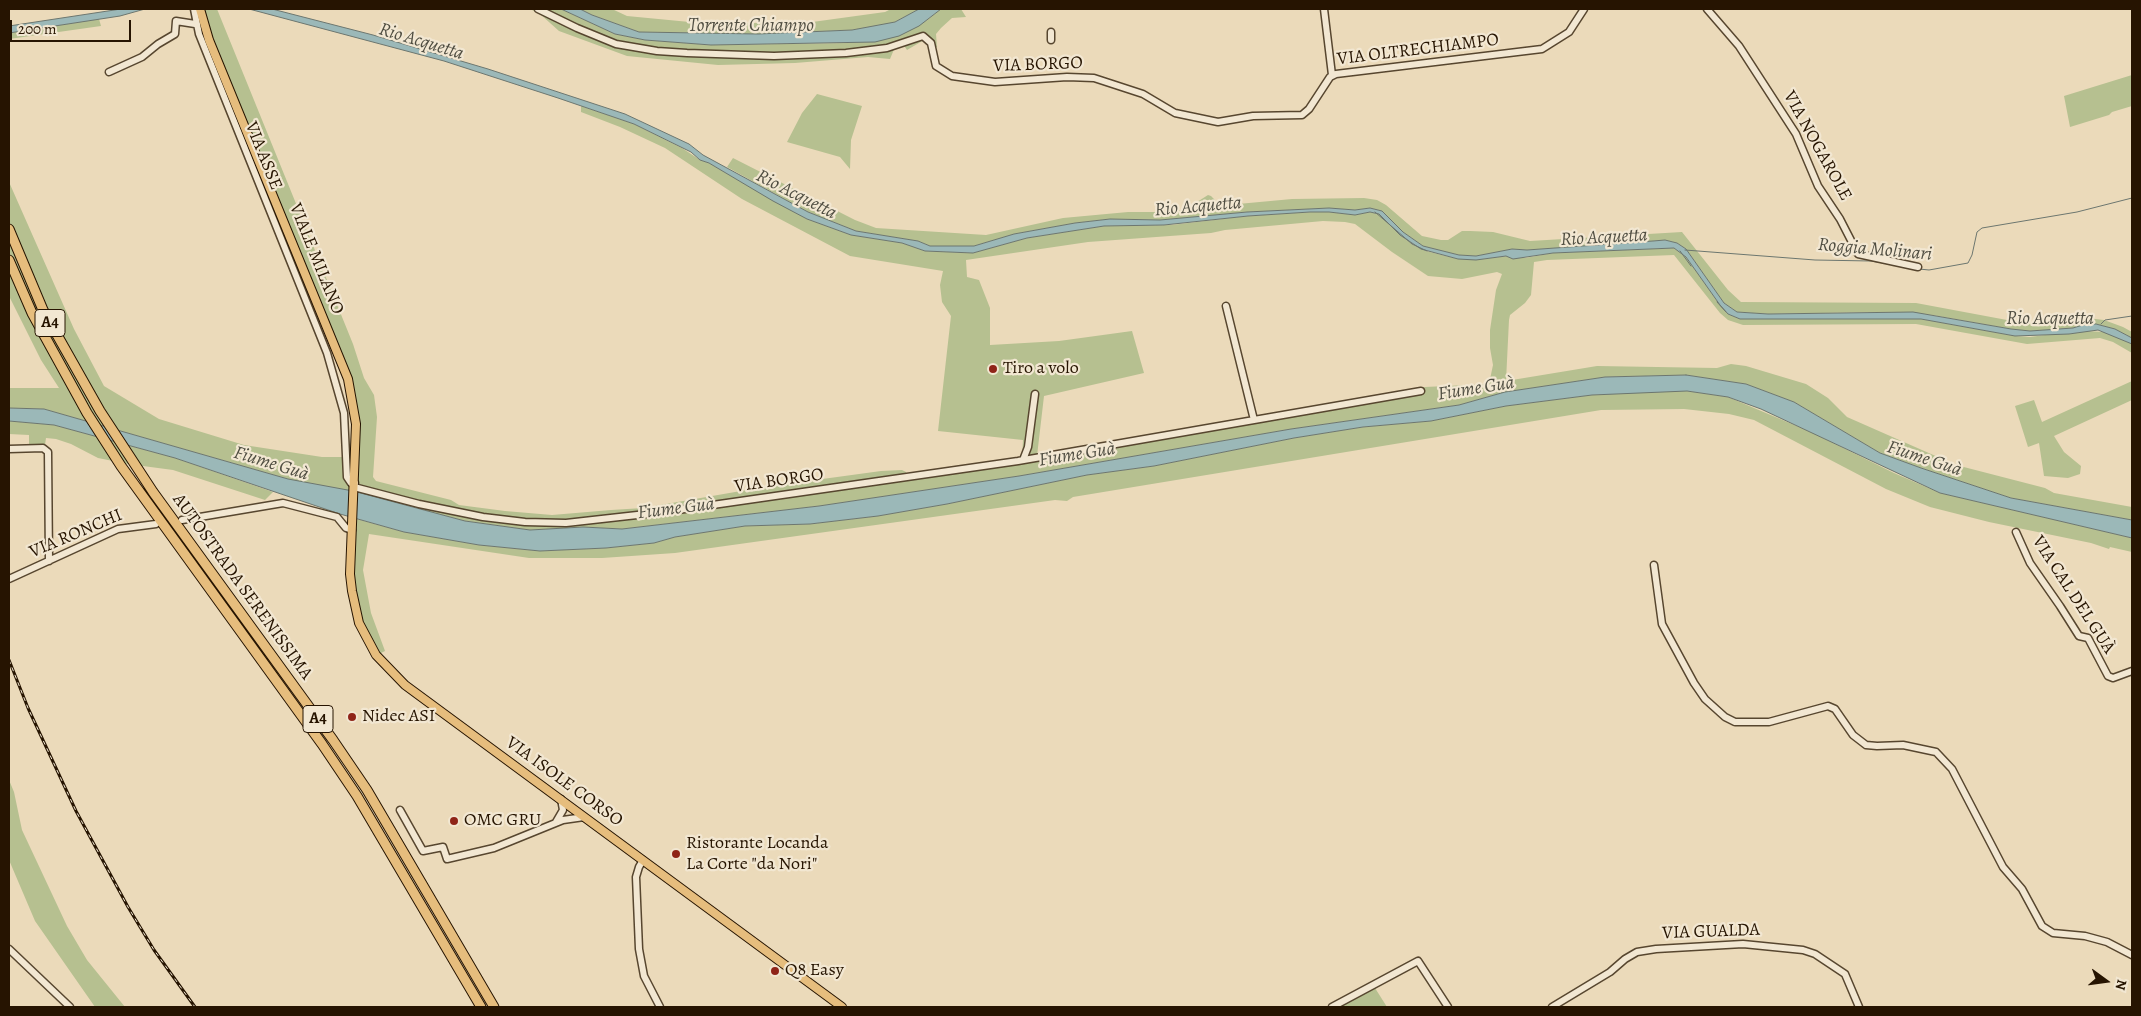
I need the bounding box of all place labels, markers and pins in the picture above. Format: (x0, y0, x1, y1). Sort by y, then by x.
place label: Tiro a volo (1003, 358, 1079, 380)
marker: Tiro a volo (987, 363, 999, 375)
place label: Nidec ASI (362, 706, 435, 728)
marker: Nidec ASI (346, 711, 358, 723)
place label: OMC GRU (464, 810, 541, 832)
marker: OMC GRU (448, 815, 460, 827)
place label: Ristorante Locanda La Corte "da Nori" (686, 833, 828, 876)
marker: Ristorante Locanda La Corte "da Nori" (670, 848, 682, 860)
place label: Q8 Easy (785, 960, 844, 982)
marker: Q8 Easy (769, 965, 781, 977)

